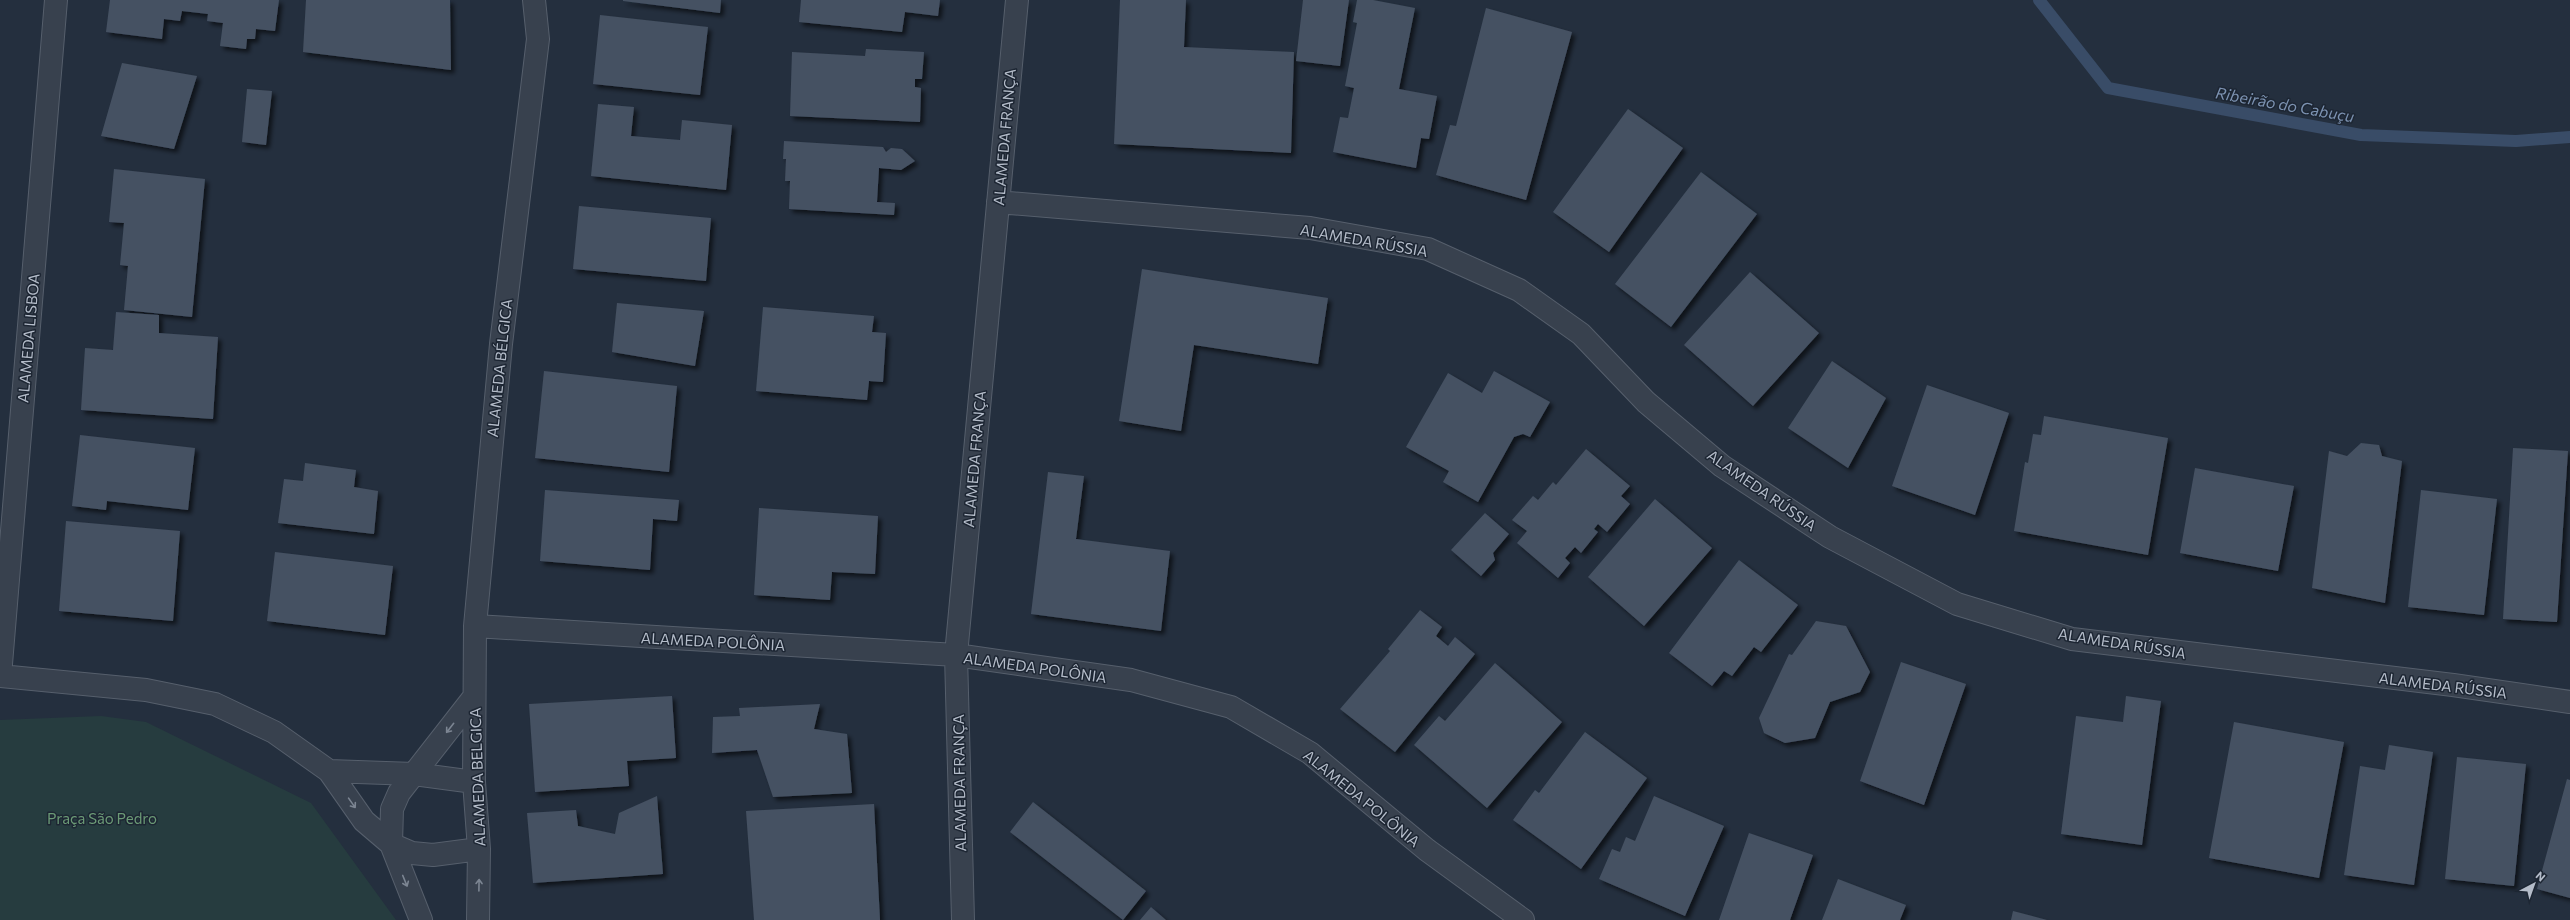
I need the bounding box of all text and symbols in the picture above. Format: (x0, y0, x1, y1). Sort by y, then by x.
street label: ALAMEDA FRANÇA (989, 68, 1019, 206)
water label: Ribeirão do Cabuçu (2214, 82, 2356, 126)
street label: ALAMEDA RÚSSIA (1299, 219, 1429, 260)
street label: ALAMEDA LISBOA (13, 273, 43, 403)
street label: ALAMEDA BÉLGICA (482, 298, 515, 438)
street label: ALAMEDA FRANÇA (959, 390, 989, 528)
street label: ALAMEDA RÚSSIA (1704, 445, 1821, 534)
street label: ALAMEDA RÚSSIA (2057, 623, 2187, 662)
street label: ALAMEDA POLÔNIA (640, 627, 786, 654)
street label: ALAMEDA POLÔNIA (962, 647, 1108, 686)
street label: ALAMEDA RÚSSIA (2378, 667, 2508, 702)
street label: ALAMEDA BELGICA (466, 707, 488, 847)
street label: ALAMEDA FRANÇA (949, 714, 969, 852)
one-way arrow (446, 722, 455, 733)
street label: ALAMEDA POLÔNIA (1300, 745, 1424, 850)
one-way arrow (348, 797, 356, 808)
park label: Praça São Pedro (47, 809, 157, 827)
north arrow (2514, 864, 2554, 904)
text: N (2534, 868, 2548, 884)
one-way arrow (401, 874, 409, 886)
one-way arrow (475, 879, 482, 892)

